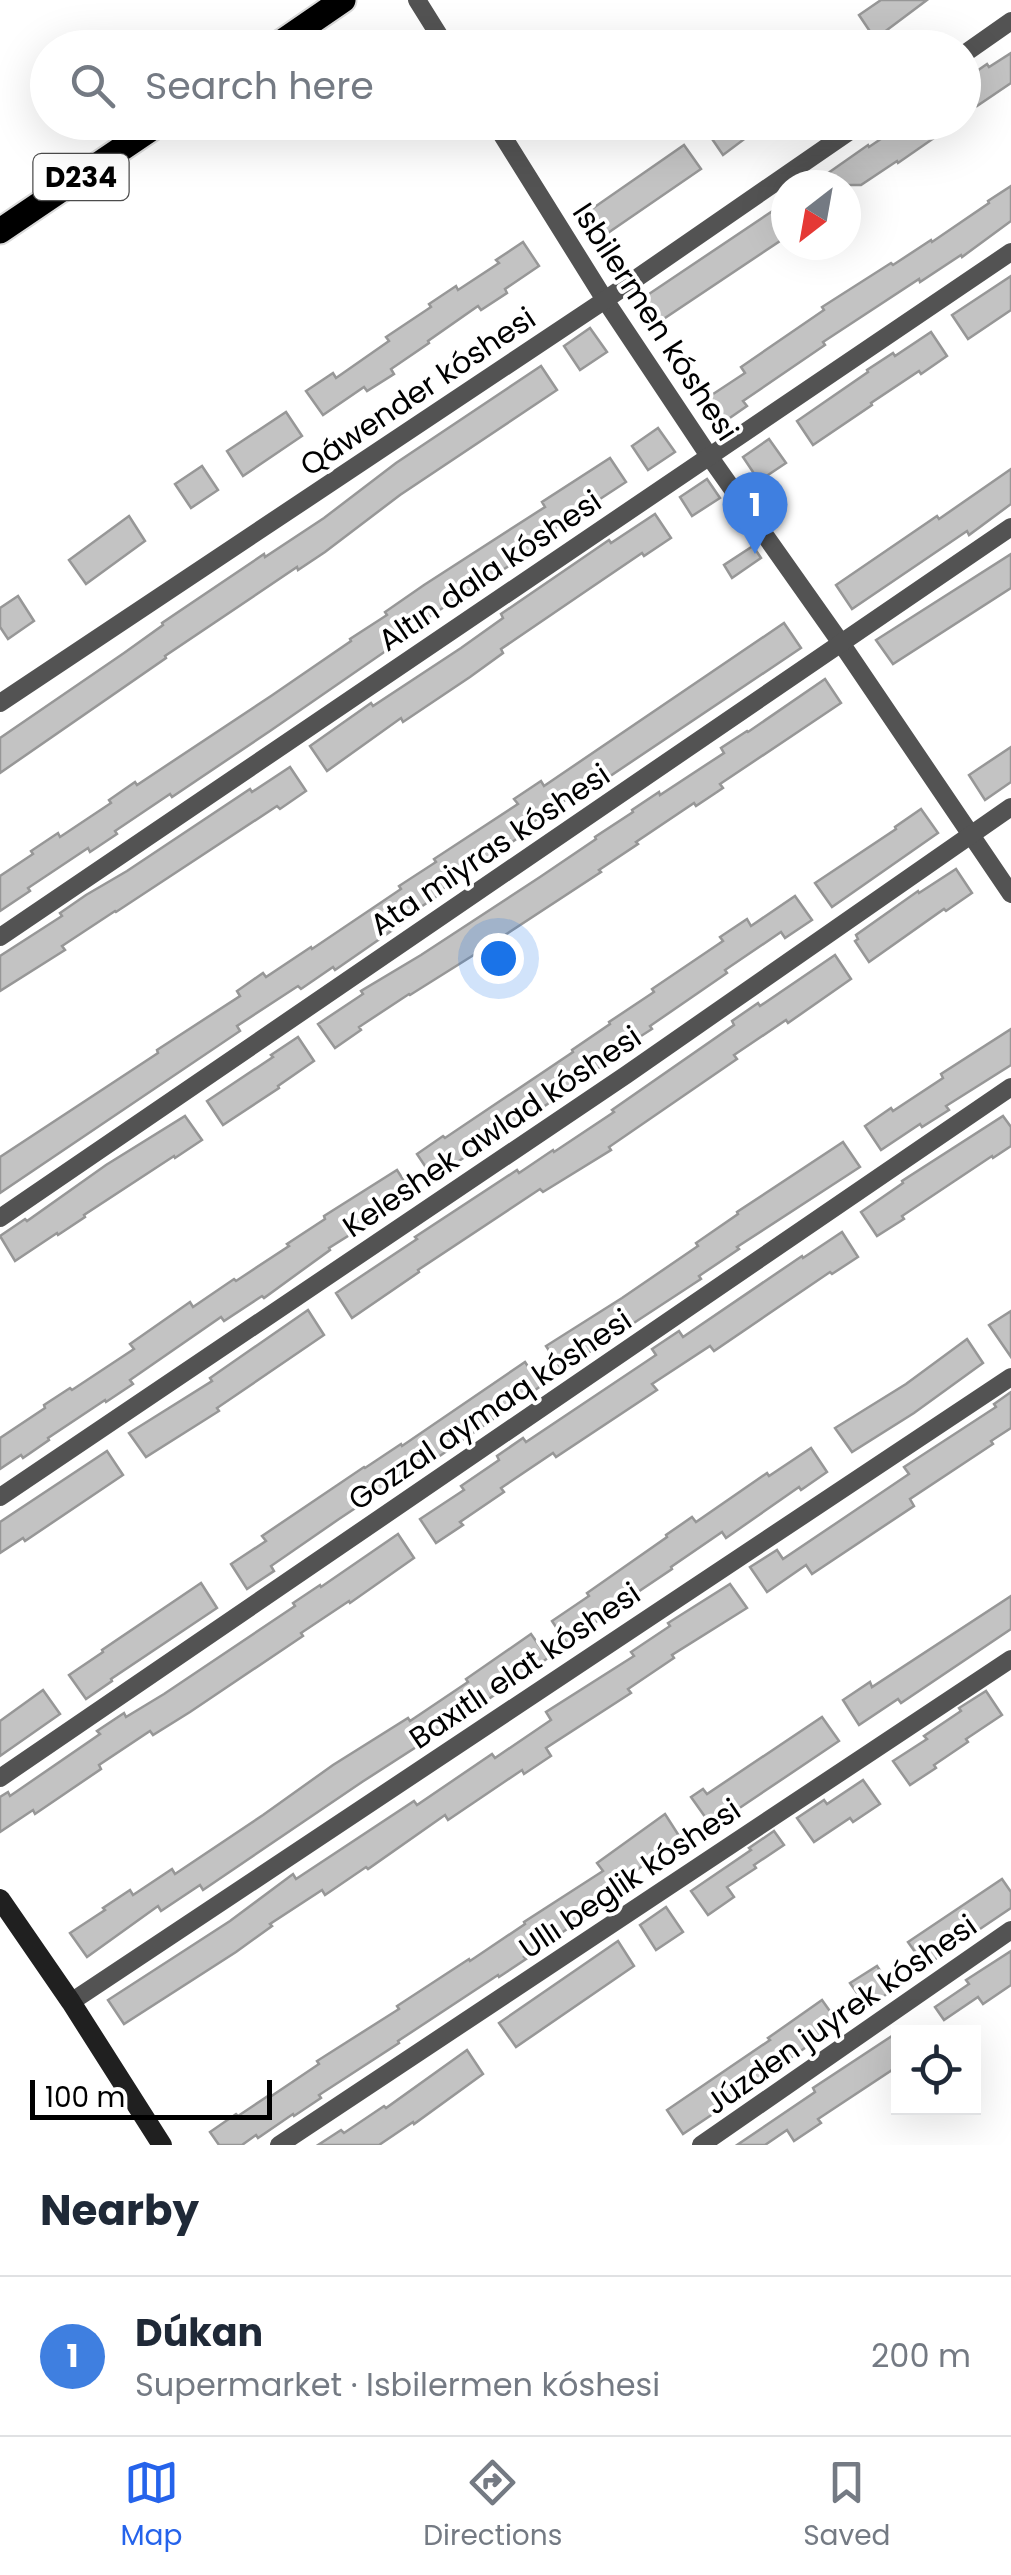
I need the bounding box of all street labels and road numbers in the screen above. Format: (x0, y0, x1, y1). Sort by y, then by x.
road number: D234 (34, 154, 128, 200)
street label: Isbilermen kóshesi (562, 194, 749, 449)
street label: Qáwender kóshesi (291, 297, 544, 486)
street label: Altın dala kóshesi (370, 480, 610, 661)
street label: Ata miyras kóshesi (361, 753, 618, 946)
street label: Keleshek awlad kóshesi (334, 1015, 649, 1248)
street label: Gozzal aymaq kóshesi (340, 1299, 640, 1521)
street label: Baxıtlı elat kóshesi (401, 1572, 649, 1759)
street label: Ullı beglik kóshesi (510, 1788, 749, 1969)
street label: Júzden juyrek kóshesi (696, 1904, 985, 2125)

